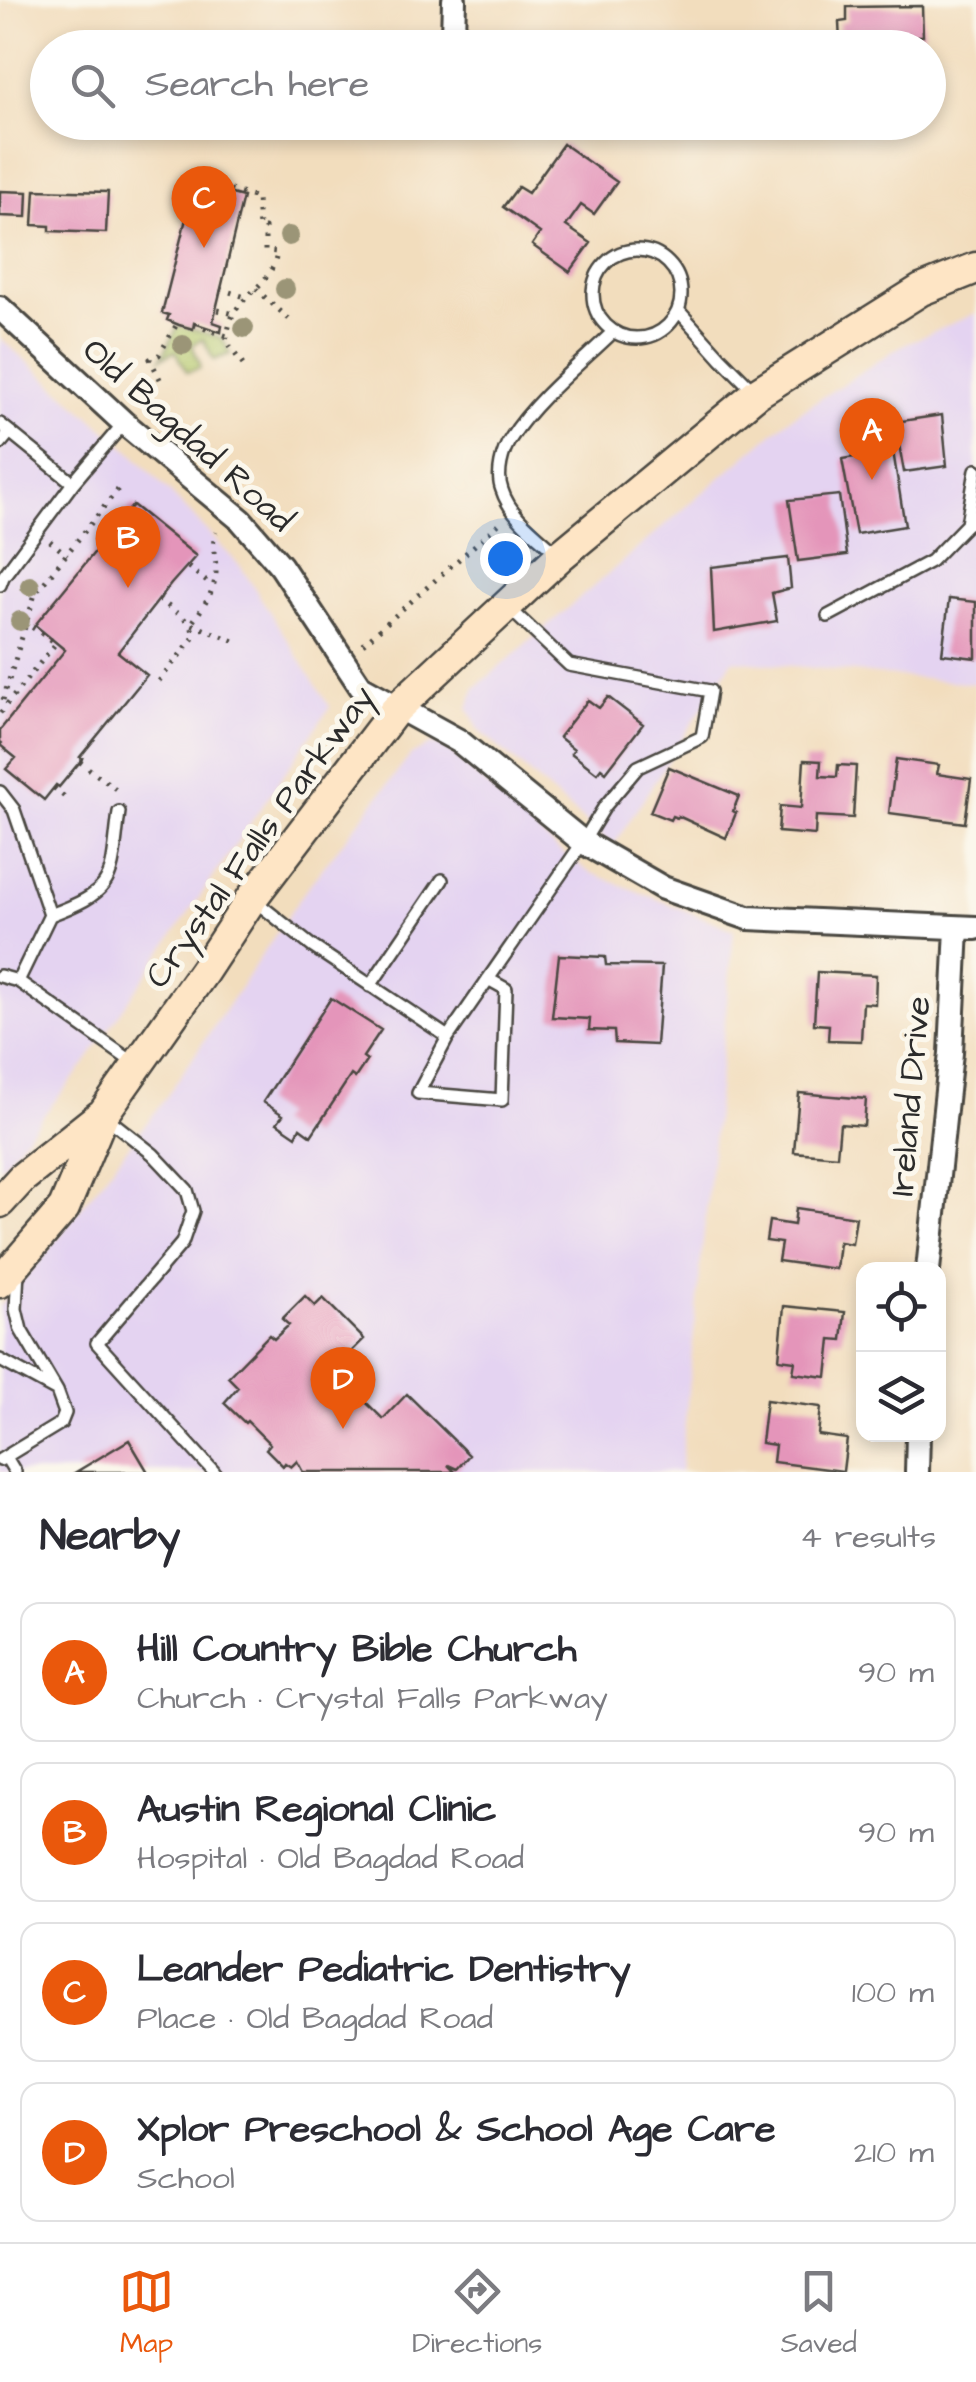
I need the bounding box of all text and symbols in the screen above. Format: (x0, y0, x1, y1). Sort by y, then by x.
search box (30, 30, 946, 140)
icon: search (65, 58, 120, 113)
text: Search here (145, 59, 369, 111)
pin: C (172, 166, 236, 248)
street label: Old Bagdad Road (75, 328, 303, 540)
pin: A (840, 398, 904, 480)
pin: B (96, 506, 160, 588)
your location (480, 533, 531, 584)
street label: Crystal Falls Parkway (134, 676, 388, 999)
street label: Ireland Drive (877, 994, 944, 1198)
map controls (856, 1262, 946, 1442)
button: locate (856, 1262, 946, 1352)
pin: D (310, 1346, 376, 1429)
button: layers (856, 1352, 946, 1442)
text: Nearby (40, 1508, 180, 1566)
text: 4 results (800, 1515, 936, 1560)
text: Hill Country Bible Church (137, 1624, 577, 1676)
text: A (64, 1650, 85, 1695)
text: 90 m (858, 1650, 934, 1695)
text: Church · Crystal Falls Parkway (137, 1676, 608, 1721)
text: Austin Regional Clinic (137, 1784, 496, 1836)
text: B (63, 1810, 86, 1855)
text: 90 m (858, 1810, 934, 1855)
text: Hospital · Old Bagdad Road (137, 1836, 524, 1881)
text: Leander Pediatric Dentistry (137, 1944, 631, 1996)
text: C (63, 1970, 86, 2015)
text: 100 m (852, 1970, 934, 2015)
text: Place · Old Bagdad Road (137, 1996, 493, 2041)
text: Xplor Preschool & School Age Care (137, 2104, 775, 2156)
text: D (64, 2130, 85, 2175)
text: 210 m (854, 2130, 934, 2175)
text: School (137, 2156, 235, 2201)
tab: Map (119, 2264, 174, 2363)
tab: Directions (412, 2264, 542, 2363)
tab: Saved (781, 2264, 857, 2363)

